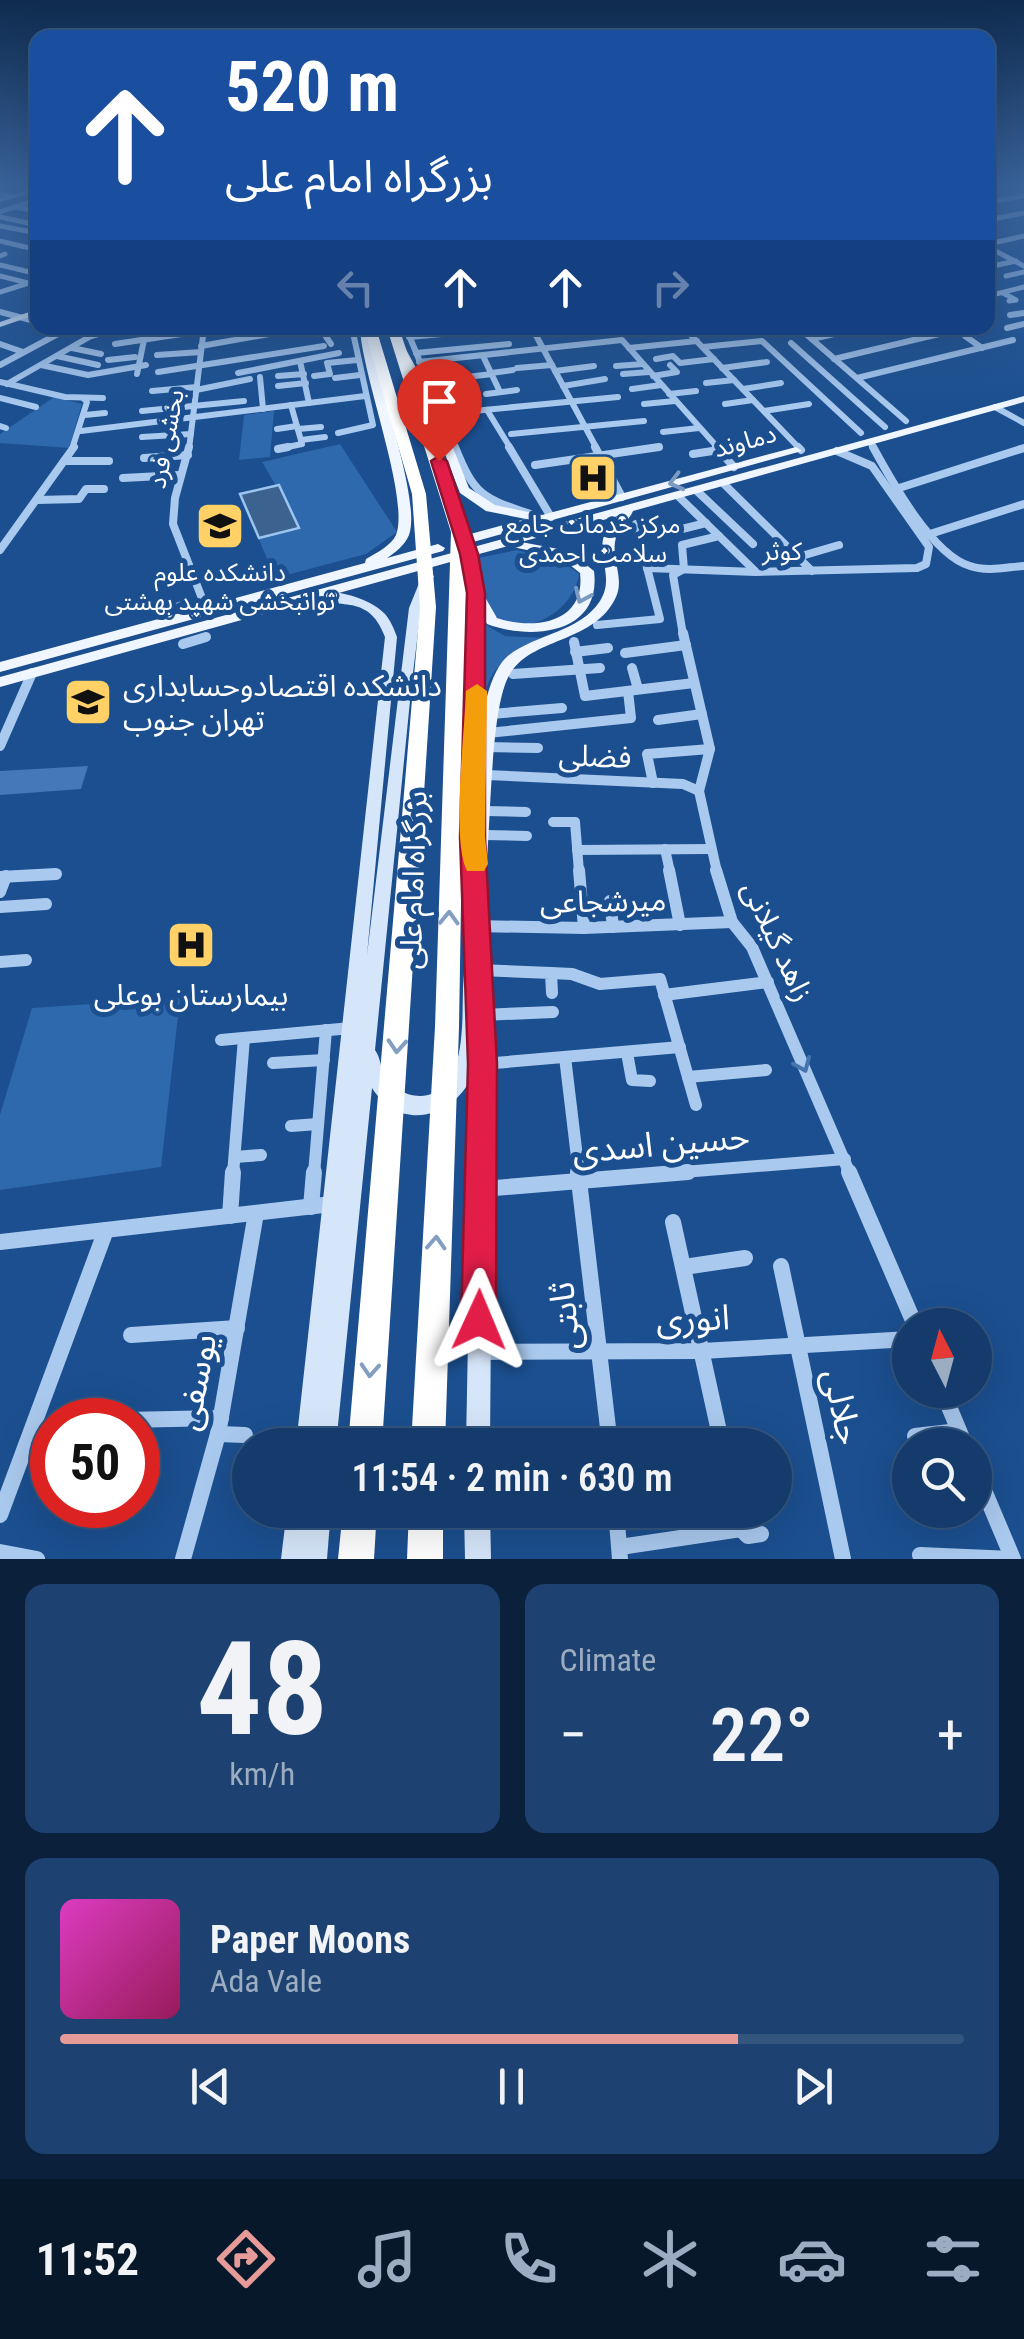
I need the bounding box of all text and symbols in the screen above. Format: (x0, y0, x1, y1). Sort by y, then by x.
text: 520 m (225, 46, 399, 128)
icon: ahead (60, 70, 190, 200)
text: بزرگراه امام علی (225, 150, 493, 203)
icon: left (328, 260, 383, 315)
icon: ahead (433, 260, 488, 315)
icon: ahead (538, 260, 593, 315)
icon: right (643, 260, 698, 315)
pin (397, 359, 482, 462)
icon: arrive (412, 374, 467, 429)
street label: بخشی فرد (142, 387, 190, 491)
street label: دماوند (711, 419, 779, 463)
hospital icon: مرکز خدمات جامع سلامت احمدی (567, 452, 619, 504)
one-way arrow (668, 471, 685, 492)
school or university icon: دانشکده علوم توانبخشی شهید بهشتی (194, 500, 246, 552)
place label: مرکز خدمات جامع سلامت احمدی (505, 510, 681, 568)
street label: کوثر (761, 537, 802, 566)
place label: دانشکده علوم توانبخشی شهید بهشتی (105, 558, 335, 616)
one-way arrow (574, 586, 595, 603)
place label: دانشکده اقتصادوحسابداری تهران جنوب (123, 668, 442, 737)
school or university icon: دانشکده اقتصادوحسابداری تهران جنوب (62, 676, 114, 728)
street label: فضلی (558, 737, 632, 775)
street label: بزرگراه امام علی (392, 790, 439, 970)
street label: زاهد گیلانی (735, 875, 821, 1007)
street label: میرشجاعی (539, 882, 667, 920)
one-way arrow (438, 909, 459, 925)
hospital icon: بیمارستان بوعلی (165, 919, 217, 971)
place label: بیمارستان بوعلی (94, 977, 288, 1012)
one-way arrow (387, 1038, 408, 1054)
one-way arrow (791, 1055, 811, 1073)
street label: حسین اسدی (571, 1116, 751, 1172)
one-way arrow (425, 1234, 446, 1250)
position arrow (427, 1268, 531, 1372)
street label: ثابتی (541, 1280, 589, 1352)
street label: انوری (655, 1297, 731, 1341)
north arrow (892, 1308, 992, 1408)
map controls (892, 1308, 992, 1528)
street label: یوسفی (167, 1330, 225, 1434)
one-way arrow (360, 1362, 382, 1378)
street label: جلالی (814, 1365, 870, 1449)
speed limit sign: 50 (30, 1398, 160, 1528)
button: search (892, 1428, 992, 1528)
text: 11:54 · 2 min · 630 m (352, 1456, 672, 1500)
text: 48 (197, 1613, 328, 1766)
text: Climate (560, 1641, 656, 1679)
text: 22° (710, 1691, 814, 1779)
text: − (560, 1703, 587, 1767)
text: + (937, 1703, 964, 1767)
text: km/h (229, 1755, 295, 1793)
text: Paper Moons (210, 1918, 410, 1962)
text: Ada Vale (210, 1962, 322, 2000)
icon: previous (183, 2059, 238, 2114)
icon: pause (484, 2059, 539, 2114)
icon: next (786, 2059, 841, 2114)
icon: directions (211, 2224, 281, 2294)
icon: music (352, 2224, 422, 2294)
icon: phone (494, 2224, 564, 2294)
icon: climate (635, 2224, 705, 2294)
icon: car (777, 2224, 847, 2294)
icon: filters (918, 2224, 988, 2294)
text: 11:52 (36, 2233, 139, 2286)

